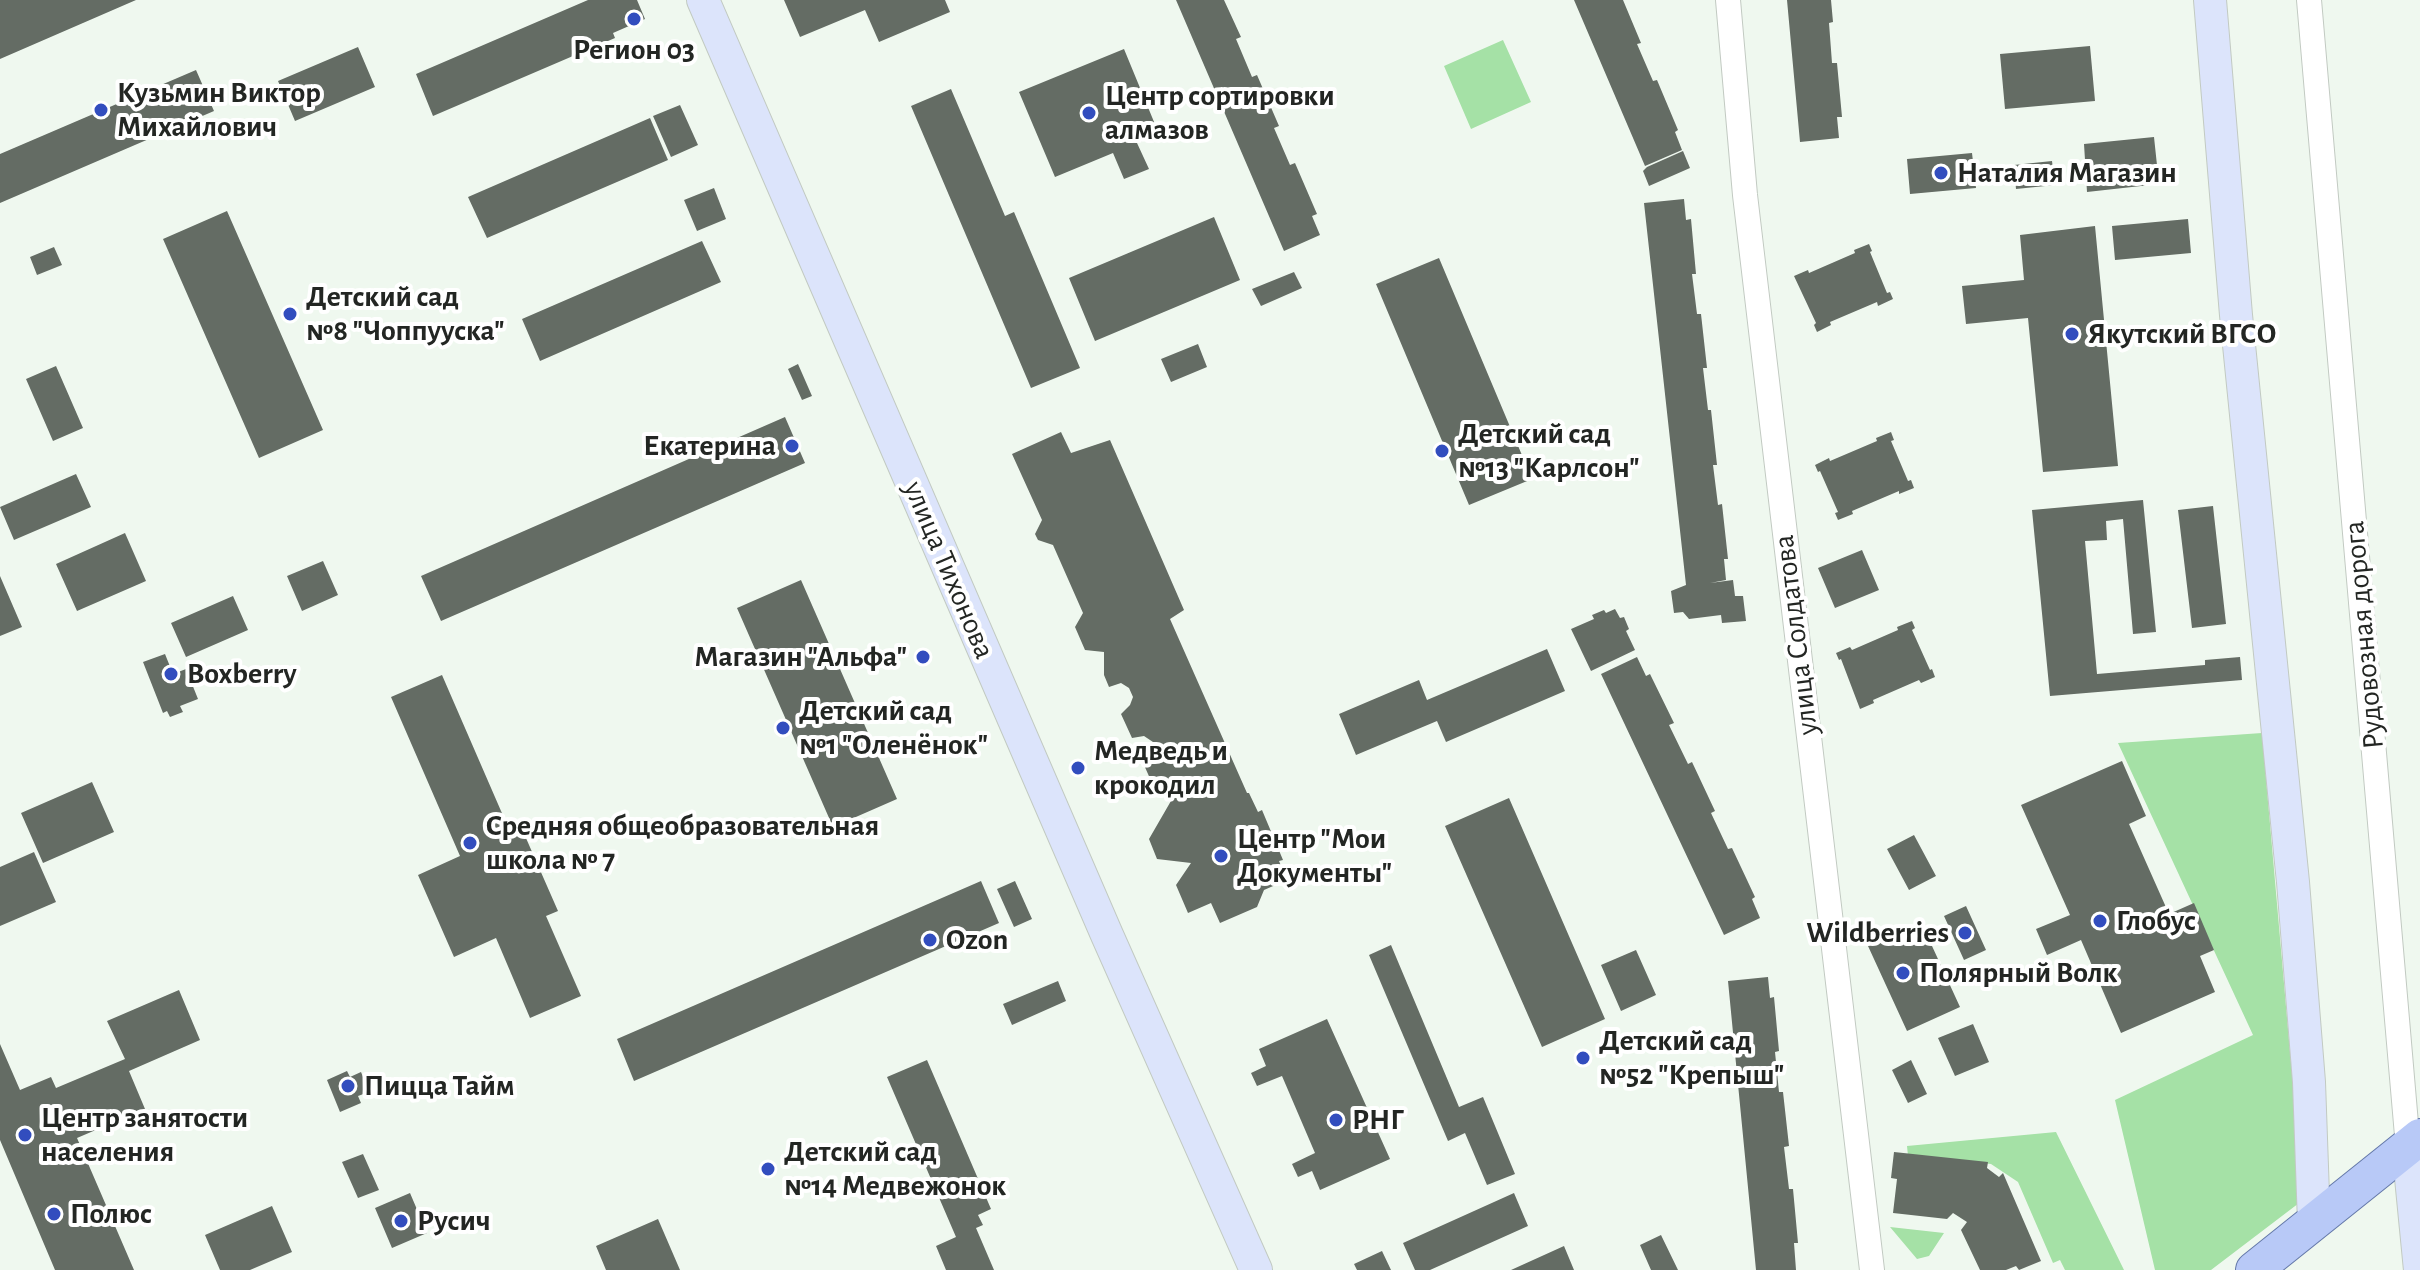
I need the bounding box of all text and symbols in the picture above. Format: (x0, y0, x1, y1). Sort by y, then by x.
marker: Регион 03 (625, 10, 643, 28)
place label: Регион 03 (573, 32, 695, 68)
place label: Кузьмин Виктор Михайлович (117, 75, 321, 146)
place label: Центр сортировки алмазов (1105, 78, 1335, 148)
marker: Кузьмин Виктор Михайлович (92, 101, 110, 119)
marker: Центр сортировки алмазов (1080, 104, 1098, 122)
place label: Наталия Магазин (1957, 155, 2177, 191)
marker: Наталия Магазин (1932, 164, 1950, 182)
place label: Детский сад №8 "Чоппууска" (306, 279, 505, 350)
marker: Детский сад №8 "Чоппууска" (281, 305, 299, 323)
place label: Якутский ВГСО (2088, 316, 2277, 352)
marker: Якутский ВГСО (2063, 325, 2081, 343)
place label: Детский сад №13 "Карлсон" (1458, 416, 1639, 486)
place label: Екатерина (643, 428, 776, 464)
marker: Екатерина (783, 437, 801, 455)
marker: Детский сад №13 "Карлсон" (1433, 442, 1451, 460)
street label: улица Тихонова (895, 476, 1003, 664)
street label: Рудовозная дорога (2336, 519, 2392, 751)
street label: улица Солдатова (1766, 533, 1826, 737)
place label: Магазин "Альфа" (694, 639, 907, 675)
marker: Магазин "Альфа" (914, 648, 932, 666)
place label: Boxberry (187, 656, 297, 692)
marker: Boxberry (162, 665, 180, 683)
place label: Детский сад №1 "Оленёнок" (799, 693, 988, 764)
marker: Детский сад №1 "Оленёнок" (774, 719, 792, 737)
place label: Медведь и крокодил (1094, 733, 1228, 804)
marker: Медведь и крокодил (1069, 759, 1087, 777)
place label: Cредняя общеобразовательная школа № 7 (486, 808, 879, 878)
place label: Центр "Мои Документы" (1237, 821, 1392, 892)
marker: Cредняя общеобразовательная школа № 7 (461, 834, 479, 852)
marker: Центр "Мои Документы" (1212, 847, 1230, 865)
place label: Глобус (2116, 903, 2196, 939)
marker: Глобус (2091, 912, 2109, 930)
place label: Wildberries (1806, 915, 1949, 951)
place label: Ozon (946, 922, 1008, 958)
marker: Wildberries (1956, 924, 1974, 942)
marker: Ozon (921, 931, 939, 949)
place label: Полярный Волк (1919, 955, 2117, 991)
marker: Полярный Волк (1894, 964, 1912, 982)
place label: Детский сад №52 "Крепыш" (1599, 1023, 1784, 1094)
marker: Детский сад №52 "Крепыш" (1574, 1049, 1592, 1067)
place label: Пицца Тайм (364, 1068, 515, 1104)
marker: Пицца Тайм (339, 1077, 357, 1095)
place label: Центр занятости населения (41, 1100, 248, 1170)
place label: РНГ (1352, 1102, 1404, 1138)
marker: РНГ (1327, 1111, 1345, 1129)
marker: Центр занятости населения (16, 1126, 34, 1144)
place label: Детский сад №14 Медвежонок (784, 1134, 1006, 1204)
marker: Детский сад №14 Медвежонок (759, 1160, 777, 1178)
place label: Полюс (70, 1196, 152, 1232)
place label: Русич (417, 1203, 491, 1239)
marker: Полюс (45, 1205, 63, 1223)
marker: Русич (392, 1212, 410, 1230)

